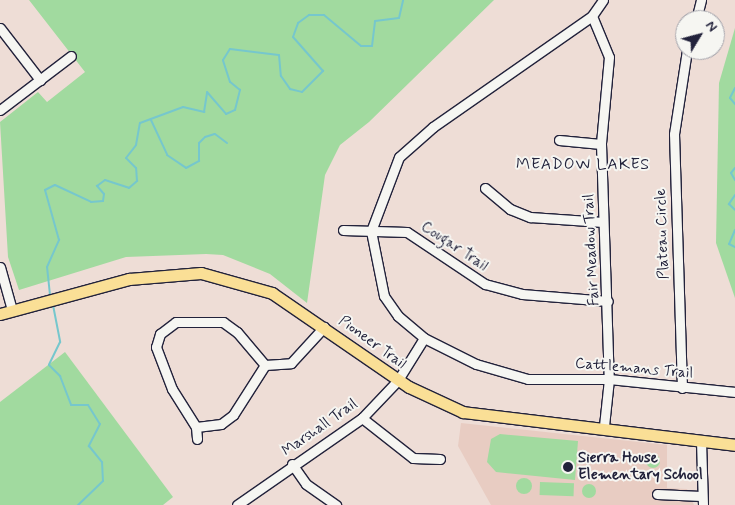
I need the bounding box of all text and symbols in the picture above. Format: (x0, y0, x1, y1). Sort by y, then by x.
north arrow (675, 10, 725, 60)
text: N (701, 17, 721, 36)
district label: MEADOW LAKES (514, 155, 652, 175)
street label: Plateau Circle (652, 188, 674, 280)
street label: Fair Meadow Trail (580, 193, 604, 307)
street label: Cougar Trail (417, 218, 491, 276)
street label: Pioneer Trail (335, 313, 409, 373)
street label: Cattlemans Trail (576, 355, 692, 383)
street label: Marshall Trail (280, 396, 360, 460)
place label: Sierra House Elementary School (578, 449, 703, 484)
marker: Sierra House Elementary School (562, 461, 574, 473)

